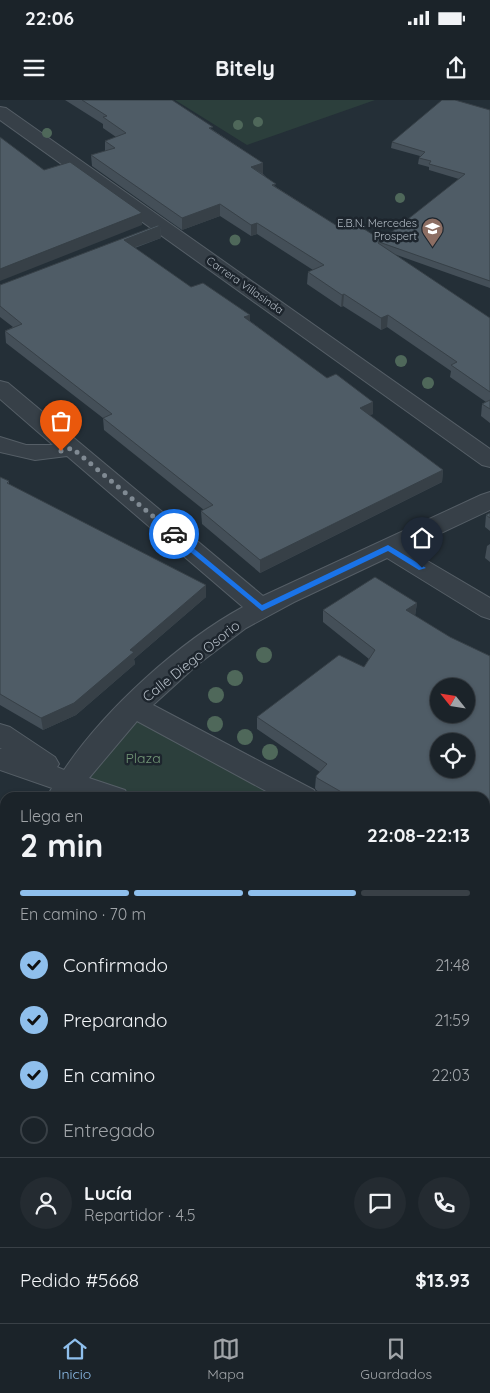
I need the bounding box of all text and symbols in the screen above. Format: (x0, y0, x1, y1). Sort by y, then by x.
text: 22:06 (25, 6, 74, 30)
icon: menu (20, 54, 48, 82)
text: Bitely (215, 54, 275, 82)
icon: share (442, 54, 470, 82)
place label: E.B.N. Mercedes Prospert (337, 216, 417, 243)
school or university icon: E.B.N. Mercedes Prospert (421, 217, 445, 248)
street label: Carrera Villasinda (204, 253, 286, 317)
pin (40, 400, 82, 451)
icon: bag (47, 407, 75, 435)
courier (149, 509, 199, 559)
pin (401, 517, 443, 568)
icon: car (160, 520, 188, 548)
icon: home (408, 524, 436, 552)
street label: Calle Diego Osorio (139, 616, 243, 706)
north arrow (430, 678, 475, 722)
map controls (430, 678, 475, 778)
button: locate (430, 733, 475, 778)
park label: Plaza (125, 749, 161, 767)
text: Llega en (20, 806, 83, 826)
text: 22:08–22:13 (367, 823, 470, 847)
text: 2 min (20, 825, 103, 865)
text: En camino · 70 m (20, 904, 146, 924)
icon: check (20, 951, 48, 979)
text: Confirmado (63, 953, 168, 977)
text: 21:48 (435, 955, 470, 975)
icon: check (20, 1006, 48, 1034)
text: Preparando (63, 1008, 168, 1032)
text: 21:59 (435, 1010, 470, 1030)
icon: check (20, 1061, 48, 1089)
text: En camino (63, 1063, 155, 1087)
text: 22:03 (431, 1065, 470, 1085)
text: Entregado (63, 1118, 155, 1142)
button: person (20, 1177, 72, 1229)
button: chat (354, 1177, 406, 1229)
button: phone (418, 1177, 470, 1229)
text: Lucía (84, 1181, 132, 1205)
text: Repartidor · 4.5 (84, 1205, 196, 1225)
text: Pedido #5668 (20, 1268, 139, 1292)
text: $13.93 (415, 1268, 470, 1292)
tab: Inicio (58, 1335, 91, 1383)
tab: Mapa (207, 1335, 244, 1383)
tab: Guardados (360, 1335, 432, 1383)

